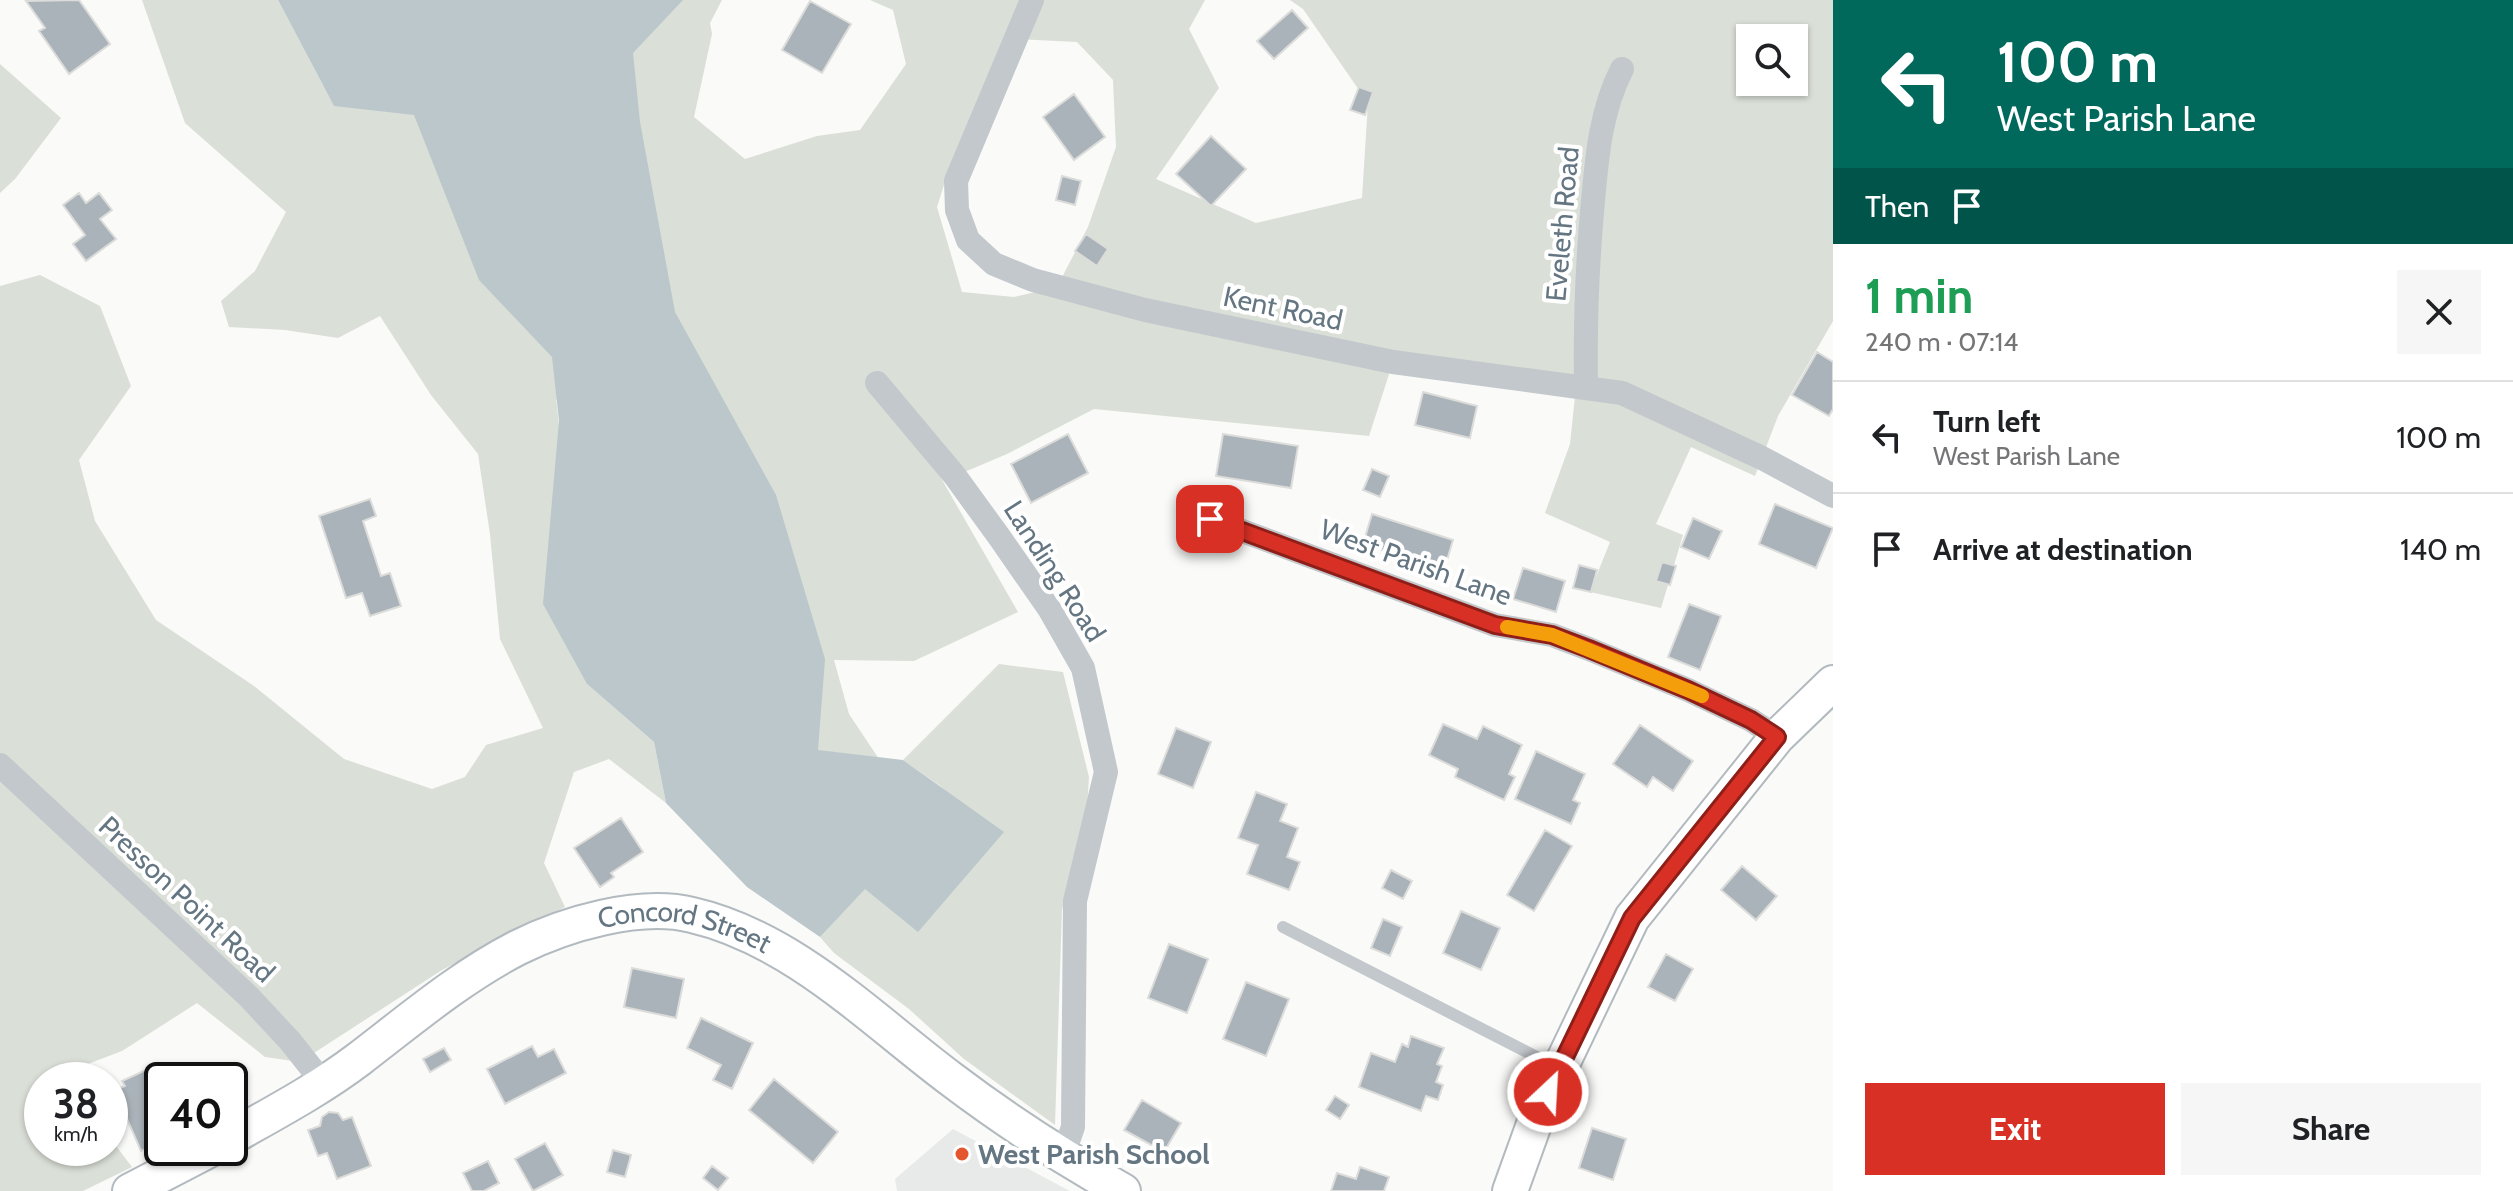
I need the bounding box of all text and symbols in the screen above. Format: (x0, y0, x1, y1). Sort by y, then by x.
map controls (1736, 24, 1808, 96)
button: search (1736, 24, 1808, 96)
text: 100 m (1997, 28, 2158, 96)
icon: left (1865, 32, 1969, 136)
text: West Parish Lane (1997, 96, 2256, 140)
street label: Eveleth Road (1538, 145, 1586, 303)
icon: arrive (1945, 184, 1989, 228)
text: Then (1865, 188, 1929, 225)
text: 1 min (1865, 267, 1973, 325)
button: close (2397, 270, 2481, 354)
street label: Kent Road (1220, 279, 1346, 337)
text: 240 m · 07:14 (1865, 326, 2018, 358)
text: Turn left (1933, 403, 2041, 440)
icon: left (1865, 415, 1909, 459)
text: 100 m (2396, 419, 2481, 456)
text: West Parish Lane (1933, 440, 2120, 472)
pin (1176, 485, 1244, 553)
street label: Landing Road (997, 494, 1113, 648)
icon: arrive (1188, 497, 1232, 541)
street label: West Parish Lane (1316, 512, 1516, 612)
icon: arrive (1865, 527, 1909, 571)
text: Arrive at destination (1933, 531, 2193, 568)
text: 140 m (2400, 531, 2481, 568)
street label: Presson Point Road (92, 809, 282, 989)
street label: Concord Street (594, 894, 777, 960)
position arrow (1506, 1050, 1590, 1134)
speed limit sign: 40 (144, 1062, 248, 1166)
text: 38 (53, 1079, 99, 1128)
button: Exit (1865, 1083, 2165, 1175)
button: Share (2181, 1083, 2481, 1175)
text: km/h (54, 1122, 98, 1146)
place label: West Parish School (978, 1137, 1210, 1171)
marker: West Parish School (953, 1145, 971, 1163)

